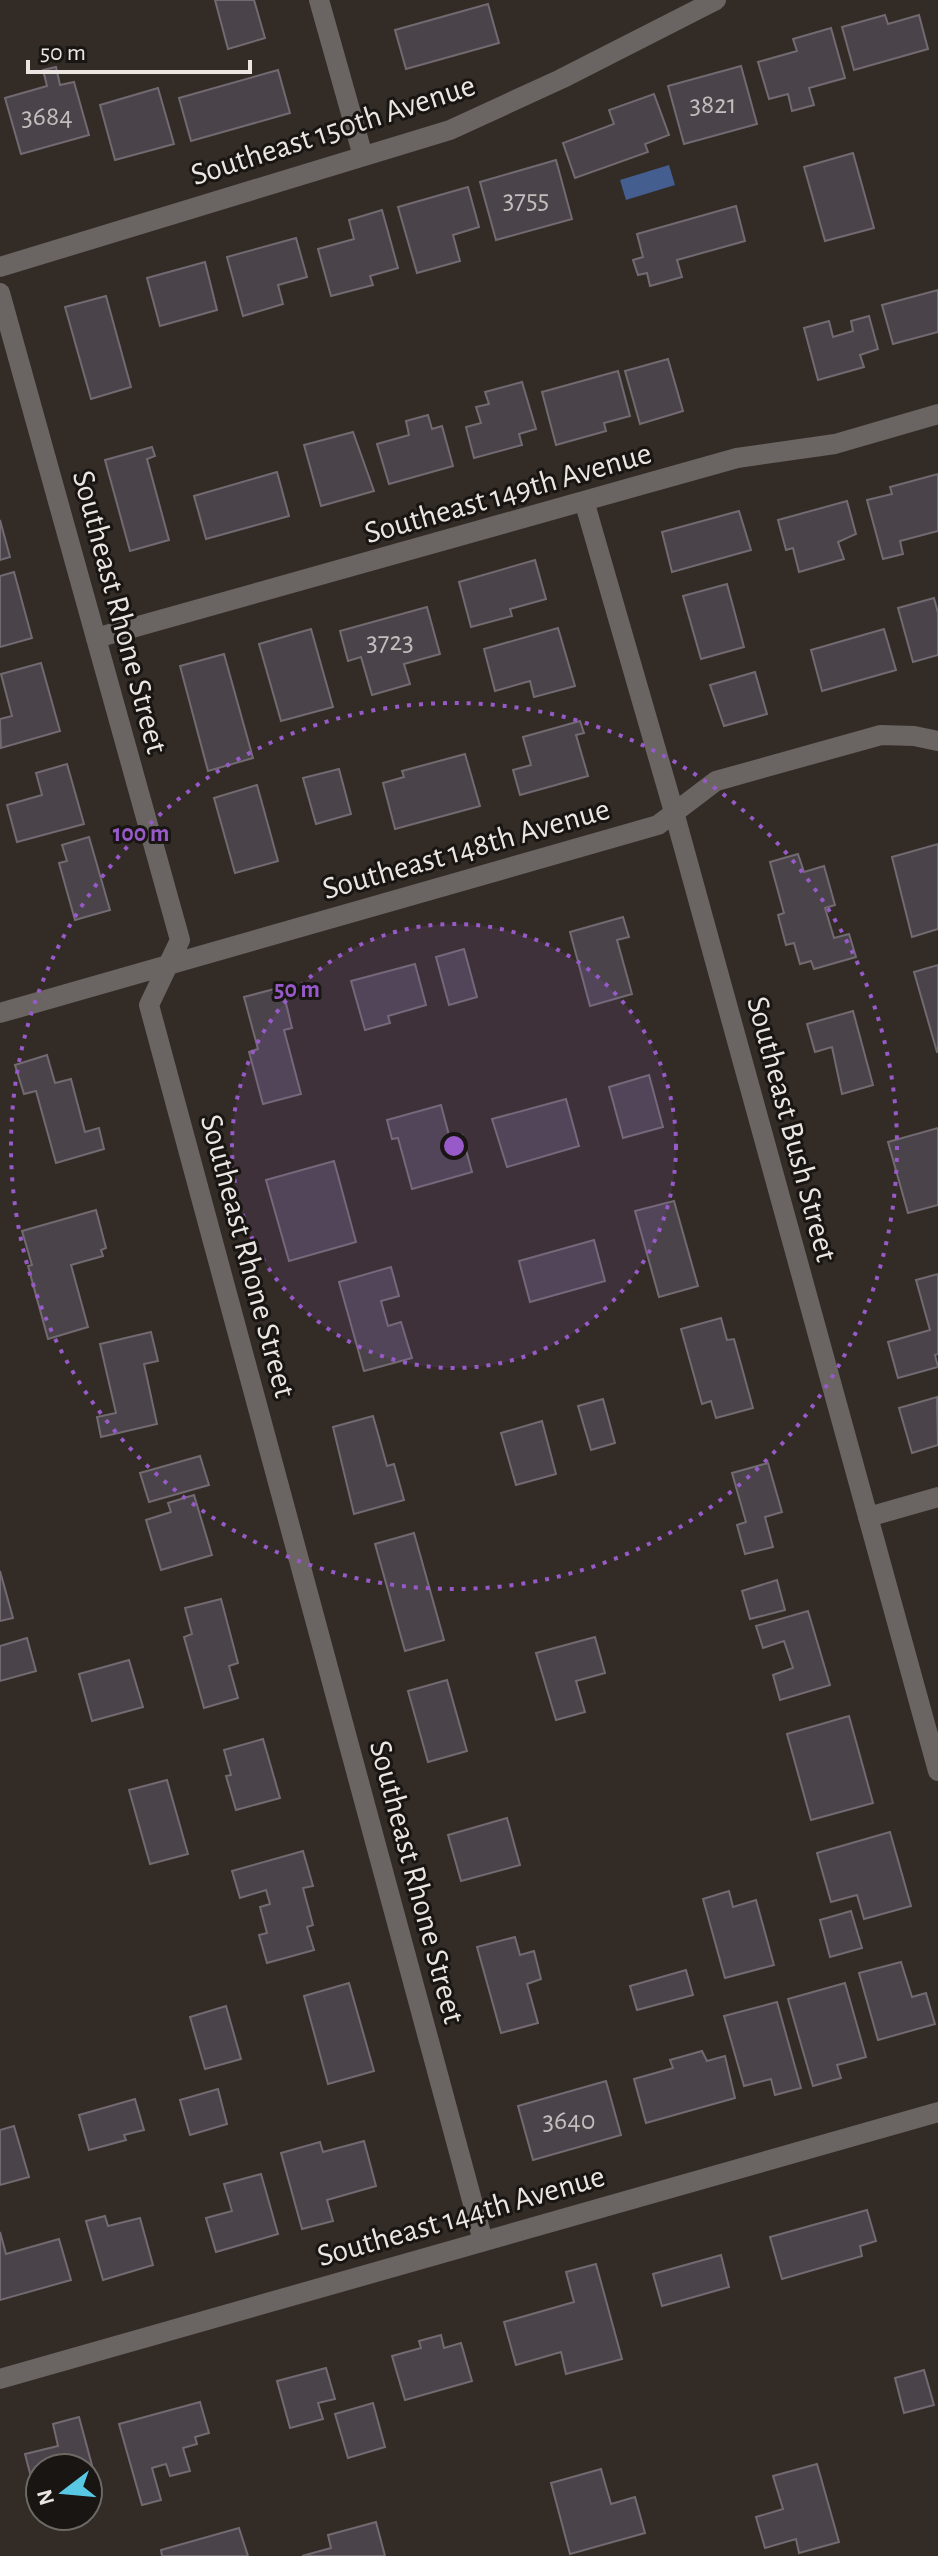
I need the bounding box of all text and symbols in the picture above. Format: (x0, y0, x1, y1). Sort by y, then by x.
scale bar (28, 24, 250, 74)
text: 50 m (40, 41, 86, 65)
street label: Southeast 150th Avenue (187, 69, 479, 191)
house number: 3821 (689, 91, 737, 119)
house number: 3684 (21, 103, 73, 131)
house number: 3755 (503, 186, 549, 214)
street label: Southeast 149th Avenue (361, 437, 655, 549)
street label: Southeast Rhone Street (67, 467, 173, 757)
house number: 3723 (366, 628, 414, 656)
street label: Southeast 148th Avenue (319, 793, 613, 905)
text: 100 m (113, 822, 169, 846)
text: 50 m (274, 978, 320, 1002)
street label: Southeast Bush Street (741, 993, 843, 1265)
street label: Southeast Rhone Street (195, 1111, 301, 1401)
centre of rings (440, 1132, 468, 1160)
street label: Southeast Rhone Street (364, 1737, 470, 2027)
house number: 3640 (543, 2107, 595, 2135)
street label: Southeast 144th Avenue (314, 2160, 608, 2272)
north arrow (24, 2452, 104, 2532)
text: N (33, 2487, 58, 2508)

